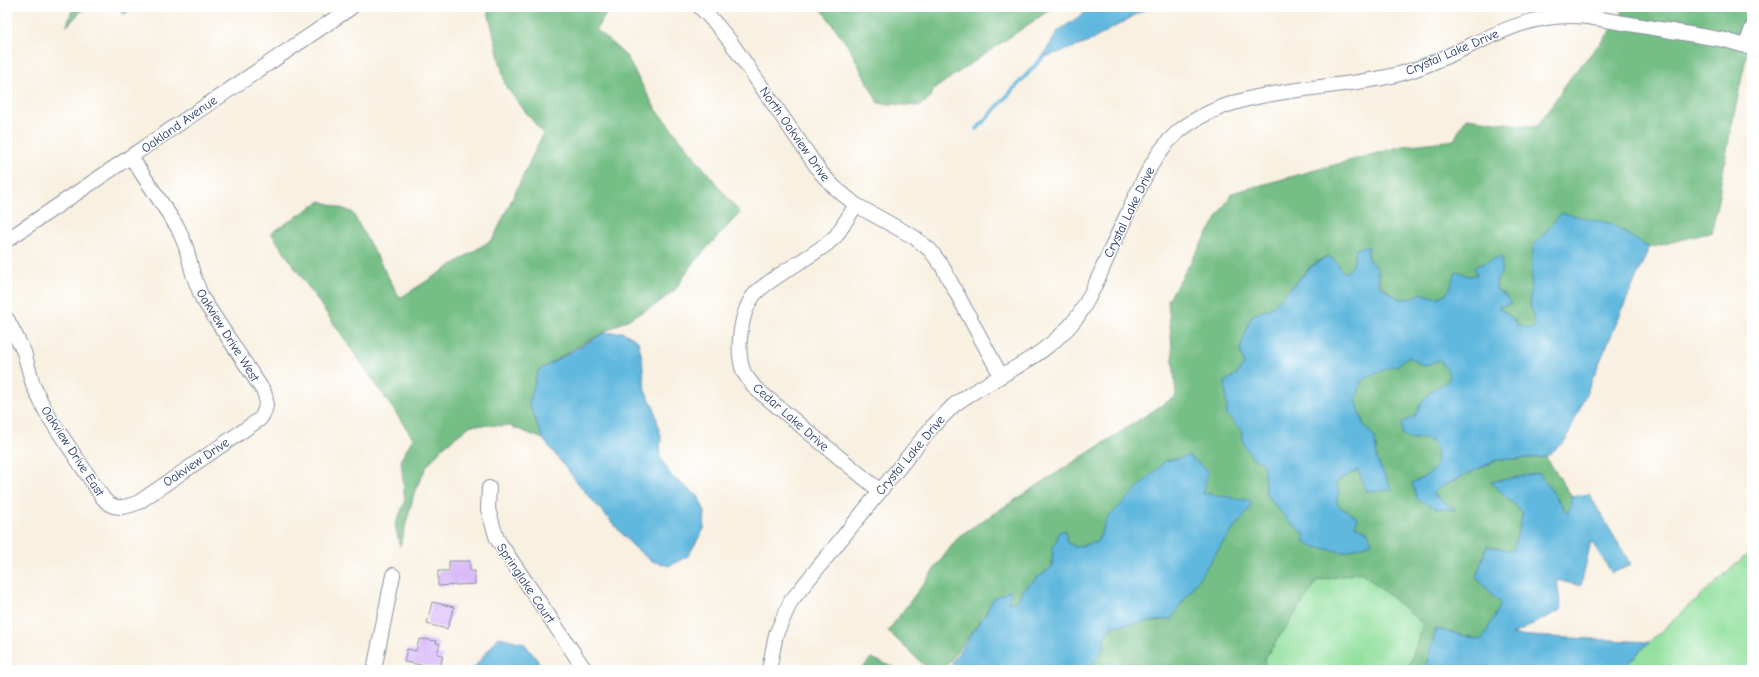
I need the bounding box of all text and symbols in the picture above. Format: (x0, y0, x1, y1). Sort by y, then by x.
street label: Crystal Lake Drive (1403, 25, 1501, 78)
street label: North Oakview Drive (757, 84, 834, 185)
street label: Oakland Avenue (138, 92, 220, 156)
street label: Crystal Lake Drive (1100, 164, 1158, 260)
street label: Oakview Drive West (193, 286, 263, 385)
street label: Cedar Lake Drive (750, 380, 832, 454)
street label: Oakview Drive East (38, 403, 108, 500)
street label: Crystal Lake Drive (872, 412, 948, 498)
street label: Oakview Drive (160, 434, 232, 490)
street label: Springlake Court (494, 540, 559, 627)

